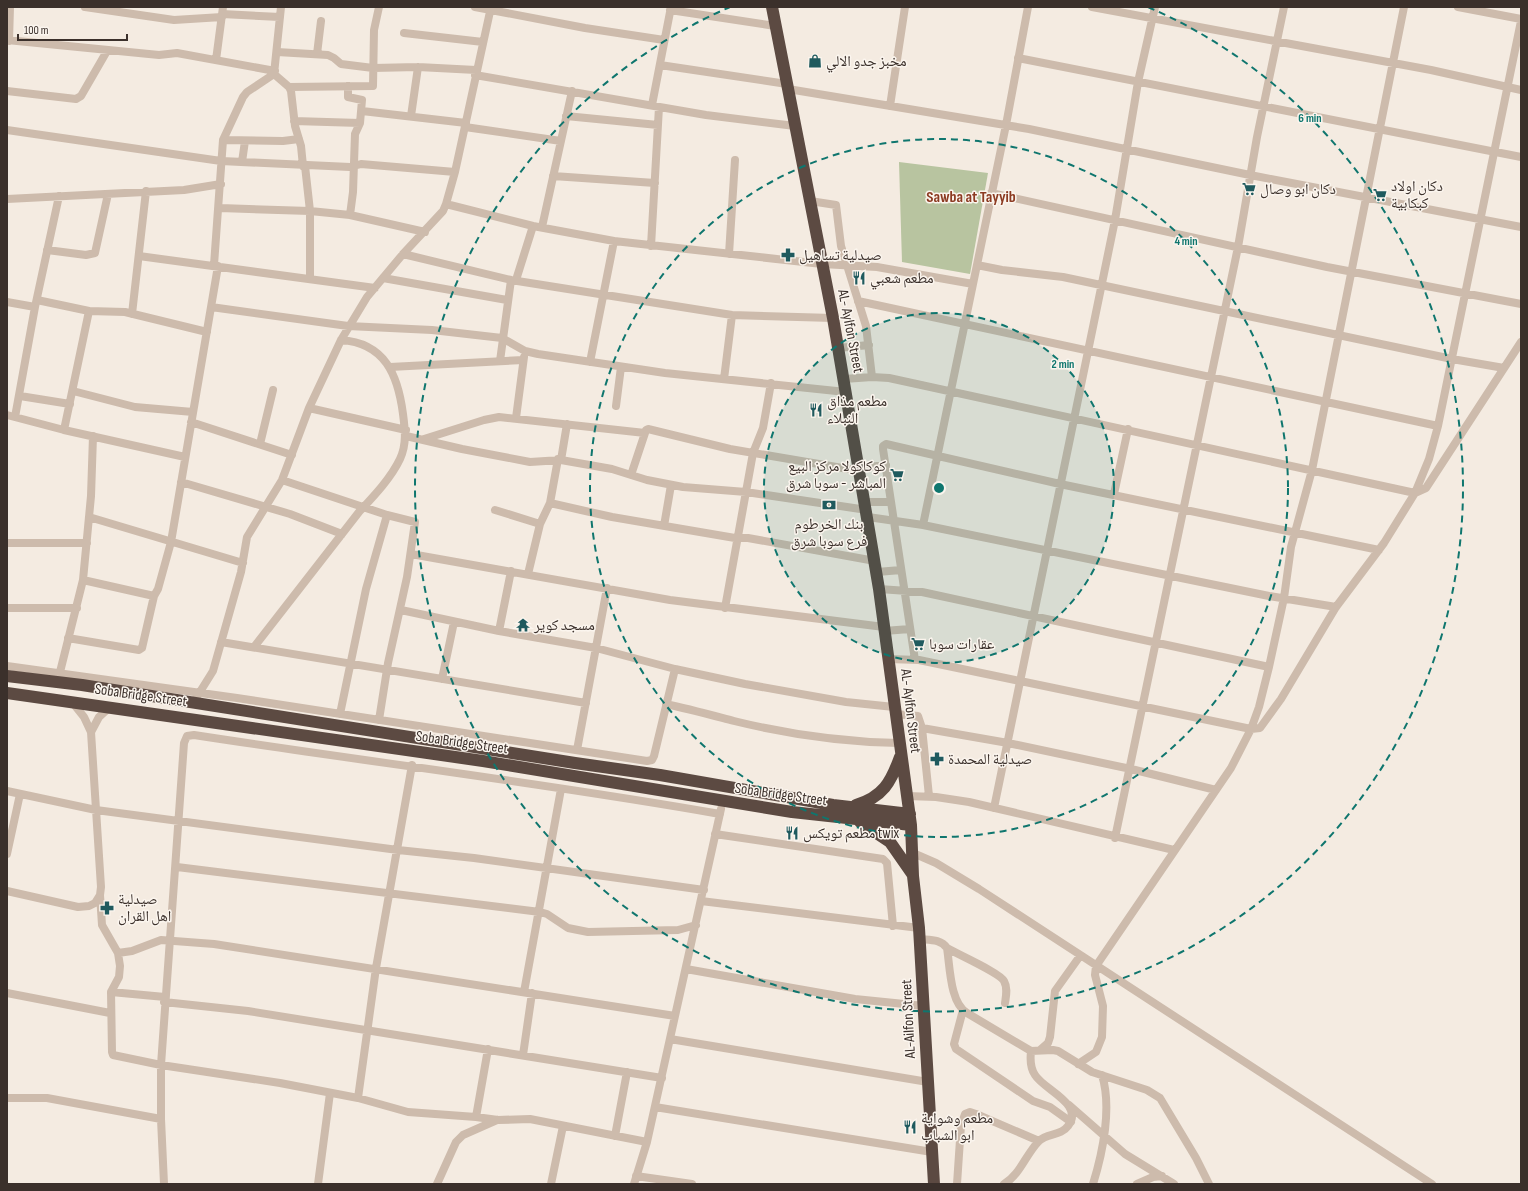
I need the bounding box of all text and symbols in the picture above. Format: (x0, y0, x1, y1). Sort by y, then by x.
scale bar (18, 16, 127, 42)
text: 100 m (24, 23, 49, 38)
place label: مخبز جدو الالي (826, 52, 907, 73)
shop icon: مخبز جدو الالي (807, 53, 823, 69)
text: 6 min (1298, 111, 1322, 126)
place label: دكان اولاد كبكابية (1391, 177, 1443, 213)
place label: دكان ابو وصال (1260, 180, 1336, 199)
supermarket icon: دكان ابو وصال (1241, 181, 1257, 197)
supermarket icon: دكان اولاد كبكابية (1372, 187, 1388, 203)
district label: Sawba at Tayyib (926, 188, 1016, 207)
text: 4 min (1174, 234, 1198, 249)
place label: صيدلية تساهيل (799, 246, 882, 265)
pharmacy icon: صيدلية تساهيل (780, 247, 796, 263)
place label: مطعم شعبي (870, 269, 934, 290)
restaurant icon: مطعم شعبي (851, 270, 867, 286)
street label: AL- Aylfon Street (833, 287, 868, 375)
text: 2 min (1052, 357, 1074, 372)
place label: مطعم مذاق النبلاء (827, 392, 887, 428)
restaurant icon: مطعم مذاق النبلاء (808, 402, 824, 418)
place label: كوكاكولا مركز البيع المباشر - سوبا شرق (786, 457, 886, 493)
supermarket icon: كوكاكولا مركز البيع المباشر - سوبا شرق (889, 467, 905, 483)
centre of rings (932, 481, 946, 495)
bank icon: بنك الخرطوم فرع سوبا شرق (821, 497, 837, 513)
place label: بنك الخرطوم فرع سوبا شرق (791, 515, 867, 551)
place label: مسجد كوير (533, 616, 595, 635)
temple icon: مسجد كوير (515, 617, 531, 633)
place label: عقارات سوبا (929, 635, 995, 654)
supermarket icon: عقارات سوبا (910, 636, 926, 652)
street label: AL- Aylfon Street (896, 667, 925, 755)
street label: Soba Bridge Street (94, 680, 189, 711)
street label: Soba Bridge Street (415, 727, 510, 758)
place label: صيدلية المحمدة (948, 750, 1032, 769)
pharmacy icon: صيدلية المحمدة (929, 751, 945, 767)
street label: Soba Bridge Street (734, 779, 829, 810)
place label: مطعم تويكس twix (803, 824, 899, 843)
restaurant icon: مطعم تويكس twix (784, 825, 800, 841)
place label: صيدلية اهل القران (118, 890, 171, 926)
pharmacy icon: صيدلية اهل القران (99, 900, 115, 916)
street label: AL-Ailfon Street (897, 979, 920, 1060)
place label: مطعم وشواية ابو الشباب (921, 1109, 993, 1145)
restaurant icon: مطعم وشواية ابو الشباب (902, 1119, 918, 1135)

